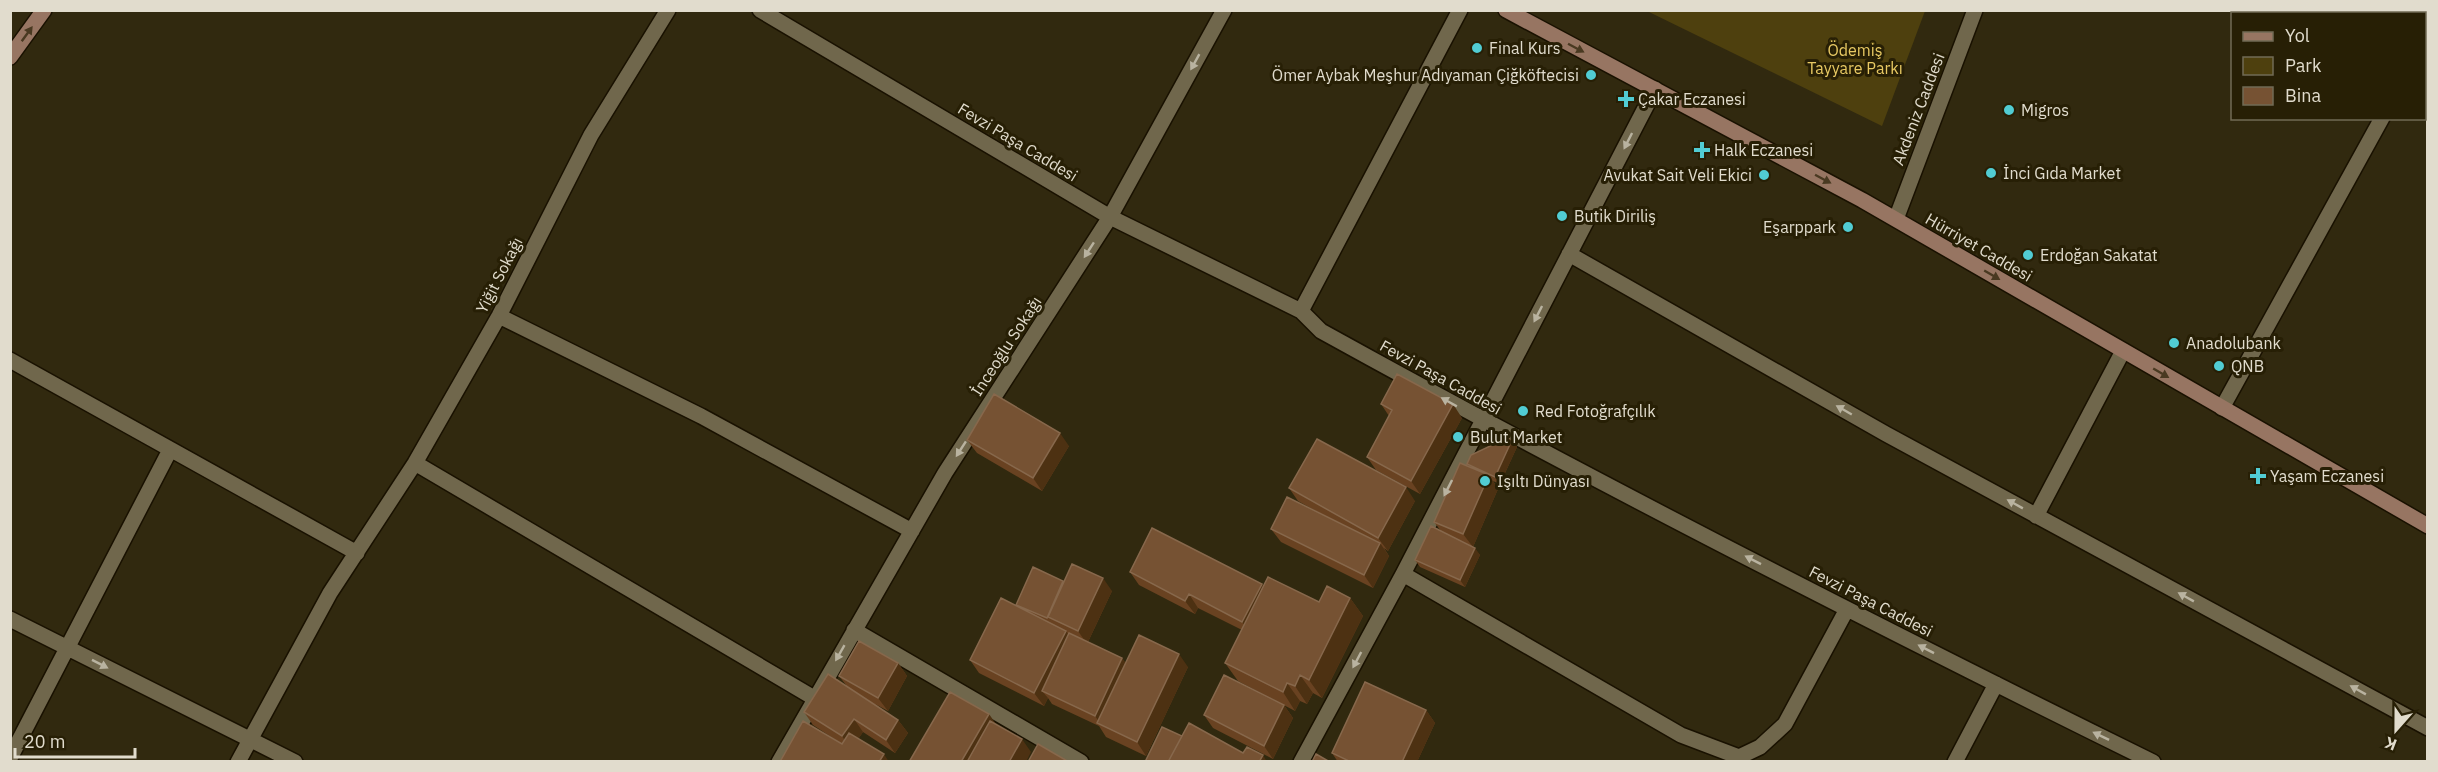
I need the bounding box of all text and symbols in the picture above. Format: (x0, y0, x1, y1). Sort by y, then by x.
legend (2231, 12, 2426, 120)
text: Yol (2285, 24, 2310, 47)
one-way arrow (21, 26, 33, 42)
place label: Final Kurs (1489, 38, 1560, 58)
park label: Ödemiş Tayyare Parkı (1807, 40, 1903, 78)
marker: Final Kurs (1470, 41, 1484, 55)
one-way arrow (1568, 43, 1585, 53)
street label: Akdeniz Caddesi (1887, 50, 1949, 168)
one-way arrow (1190, 54, 1200, 71)
text: Park (2285, 54, 2322, 77)
place label: Ömer Aybak Meşhur Adıyaman Çiğköftecisi (1272, 65, 1579, 85)
marker: Ömer Aybak Meşhur Adıyaman Çiğköftecisi (1584, 68, 1598, 82)
text: Bina (2285, 84, 2321, 107)
place label: Çakar Eczanesi (1638, 89, 1746, 109)
marker: Çakar Eczanesi (1619, 92, 1633, 106)
street label: Fevzi Paşa Caddesi (955, 98, 1081, 186)
place label: Migros (2021, 100, 2069, 120)
marker: Migros (2002, 103, 2016, 117)
one-way arrow (1623, 133, 1632, 150)
place label: Halk Eczanesi (1714, 140, 1813, 160)
marker: Halk Eczanesi (1695, 143, 1709, 157)
place label: İnci Gıda Market (2003, 163, 2121, 183)
place label: Avukat Sait Veli Ekici (1604, 165, 1752, 185)
marker: İnci Gıda Market (1984, 166, 1998, 180)
marker: Avukat Sait Veli Ekici (1757, 168, 1771, 182)
one-way arrow (1814, 174, 1831, 184)
place label: Butik Diriliş (1574, 206, 1656, 226)
street label: Hürriyet Caddesi (1922, 208, 2036, 286)
marker: Butik Diriliş (1555, 209, 1569, 223)
place label: Eşarppark (1763, 217, 1837, 237)
marker: Eşarppark (1841, 220, 1855, 234)
street label: Yiğit Sokağı (471, 234, 527, 316)
one-way arrow (1083, 241, 1094, 258)
place label: Erdoğan Sakatat (2040, 245, 2158, 265)
marker: Erdoğan Sakatat (2021, 248, 2035, 262)
one-way arrow (1984, 270, 2001, 280)
street label: İnceoğlu Sokağı (966, 293, 1046, 399)
one-way arrow (1533, 306, 1543, 323)
place label: Anadolubank (2186, 333, 2281, 353)
street label: Fevzi Paşa Caddesi (1377, 335, 1505, 419)
marker: Anadolubank (2167, 336, 2181, 350)
place label: QNB (2231, 356, 2264, 376)
marker: QNB (2212, 359, 2226, 373)
one-way arrow (2153, 367, 2169, 378)
one-way arrow (1441, 397, 1458, 407)
place label: Red Fotoğrafçılık (1535, 401, 1656, 421)
marker: Red Fotoğrafçılık (1516, 404, 1530, 418)
one-way arrow (1835, 405, 1852, 415)
place label: Bulut Market (1470, 427, 1562, 447)
marker: Bulut Market (1451, 430, 1465, 444)
one-way arrow (955, 441, 966, 457)
place label: Yaşam Eczanesi (2270, 466, 2384, 486)
marker: Yaşam Eczanesi (2251, 469, 2265, 483)
place label: Işıltı Dünyası (1497, 471, 1590, 491)
marker: Işıltı Dünyası (1478, 474, 1492, 488)
one-way arrow (1443, 479, 1453, 496)
one-way arrow (2006, 499, 2023, 509)
one-way arrow (1744, 555, 1761, 565)
street label: Fevzi Paşa Caddesi (1806, 561, 1936, 641)
one-way arrow (2178, 592, 2195, 602)
one-way arrow (1918, 644, 1935, 654)
one-way arrow (835, 645, 846, 661)
one-way arrow (1352, 651, 1362, 668)
one-way arrow (91, 659, 109, 669)
one-way arrow (2349, 685, 2366, 695)
north arrow (2366, 700, 2426, 760)
scale bar (15, 721, 135, 759)
text: 20 m (24, 730, 66, 753)
one-way arrow (2092, 731, 2110, 741)
text: K (2382, 733, 2399, 755)

